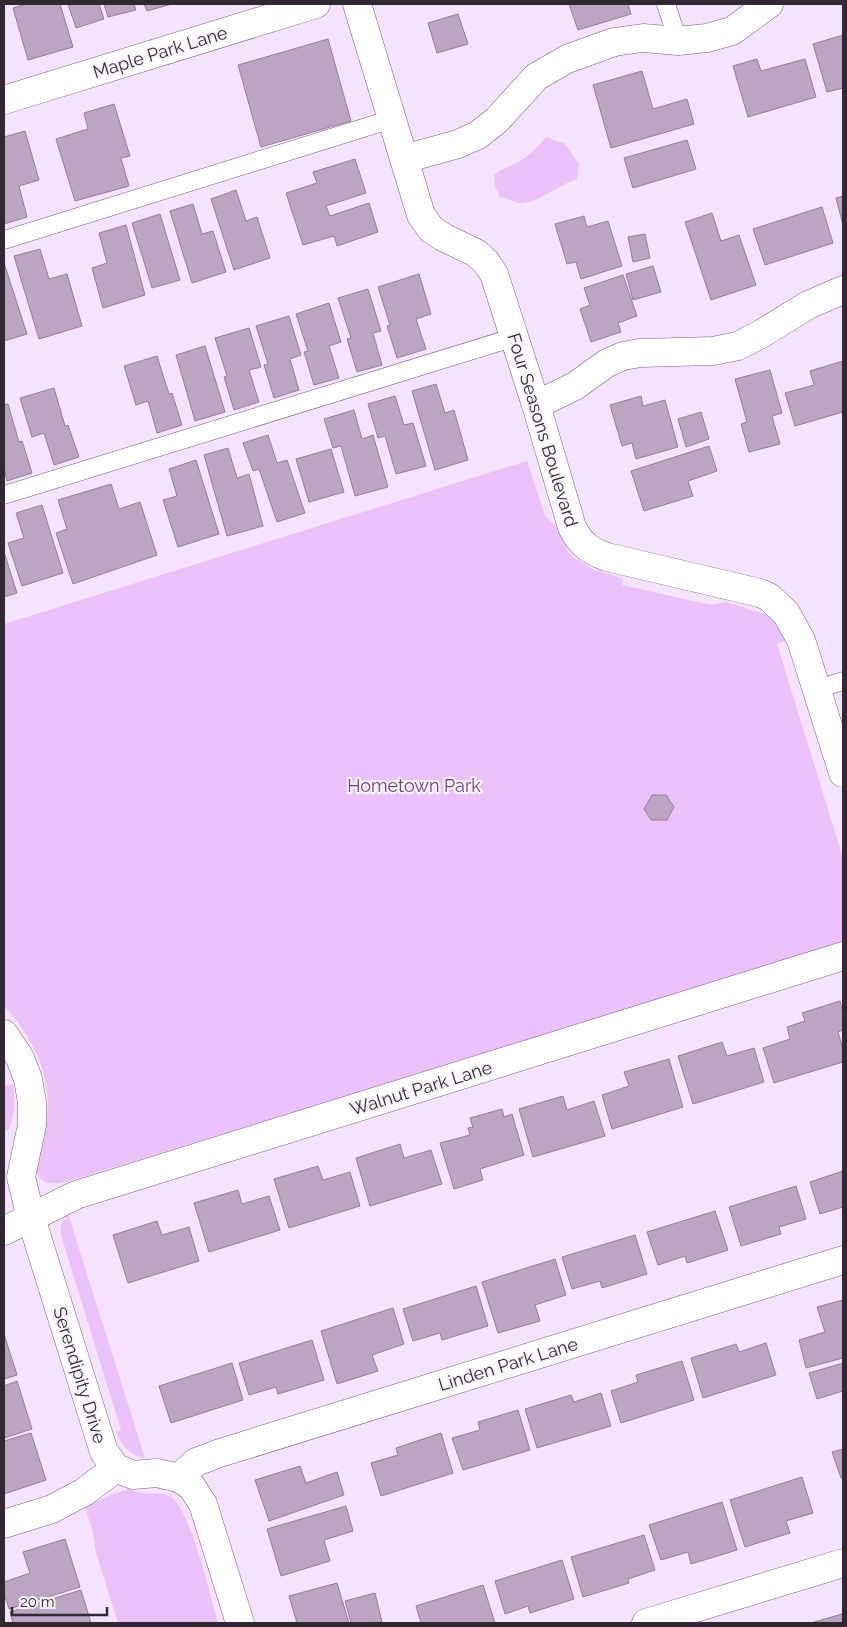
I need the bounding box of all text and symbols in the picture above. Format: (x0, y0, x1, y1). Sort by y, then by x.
street label: Maple Park Lane (90, 21, 230, 82)
street label: Four Seasons Boulevard (504, 331, 582, 529)
park label: Hometown Park (347, 775, 481, 796)
street label: Walnut Park Lane (348, 1056, 495, 1120)
street label: Serendipity Drive (49, 1304, 111, 1446)
street label: Linden Park Lane (436, 1333, 581, 1395)
scale bar (12, 1584, 108, 1616)
text: 20 m (20, 1593, 55, 1611)

